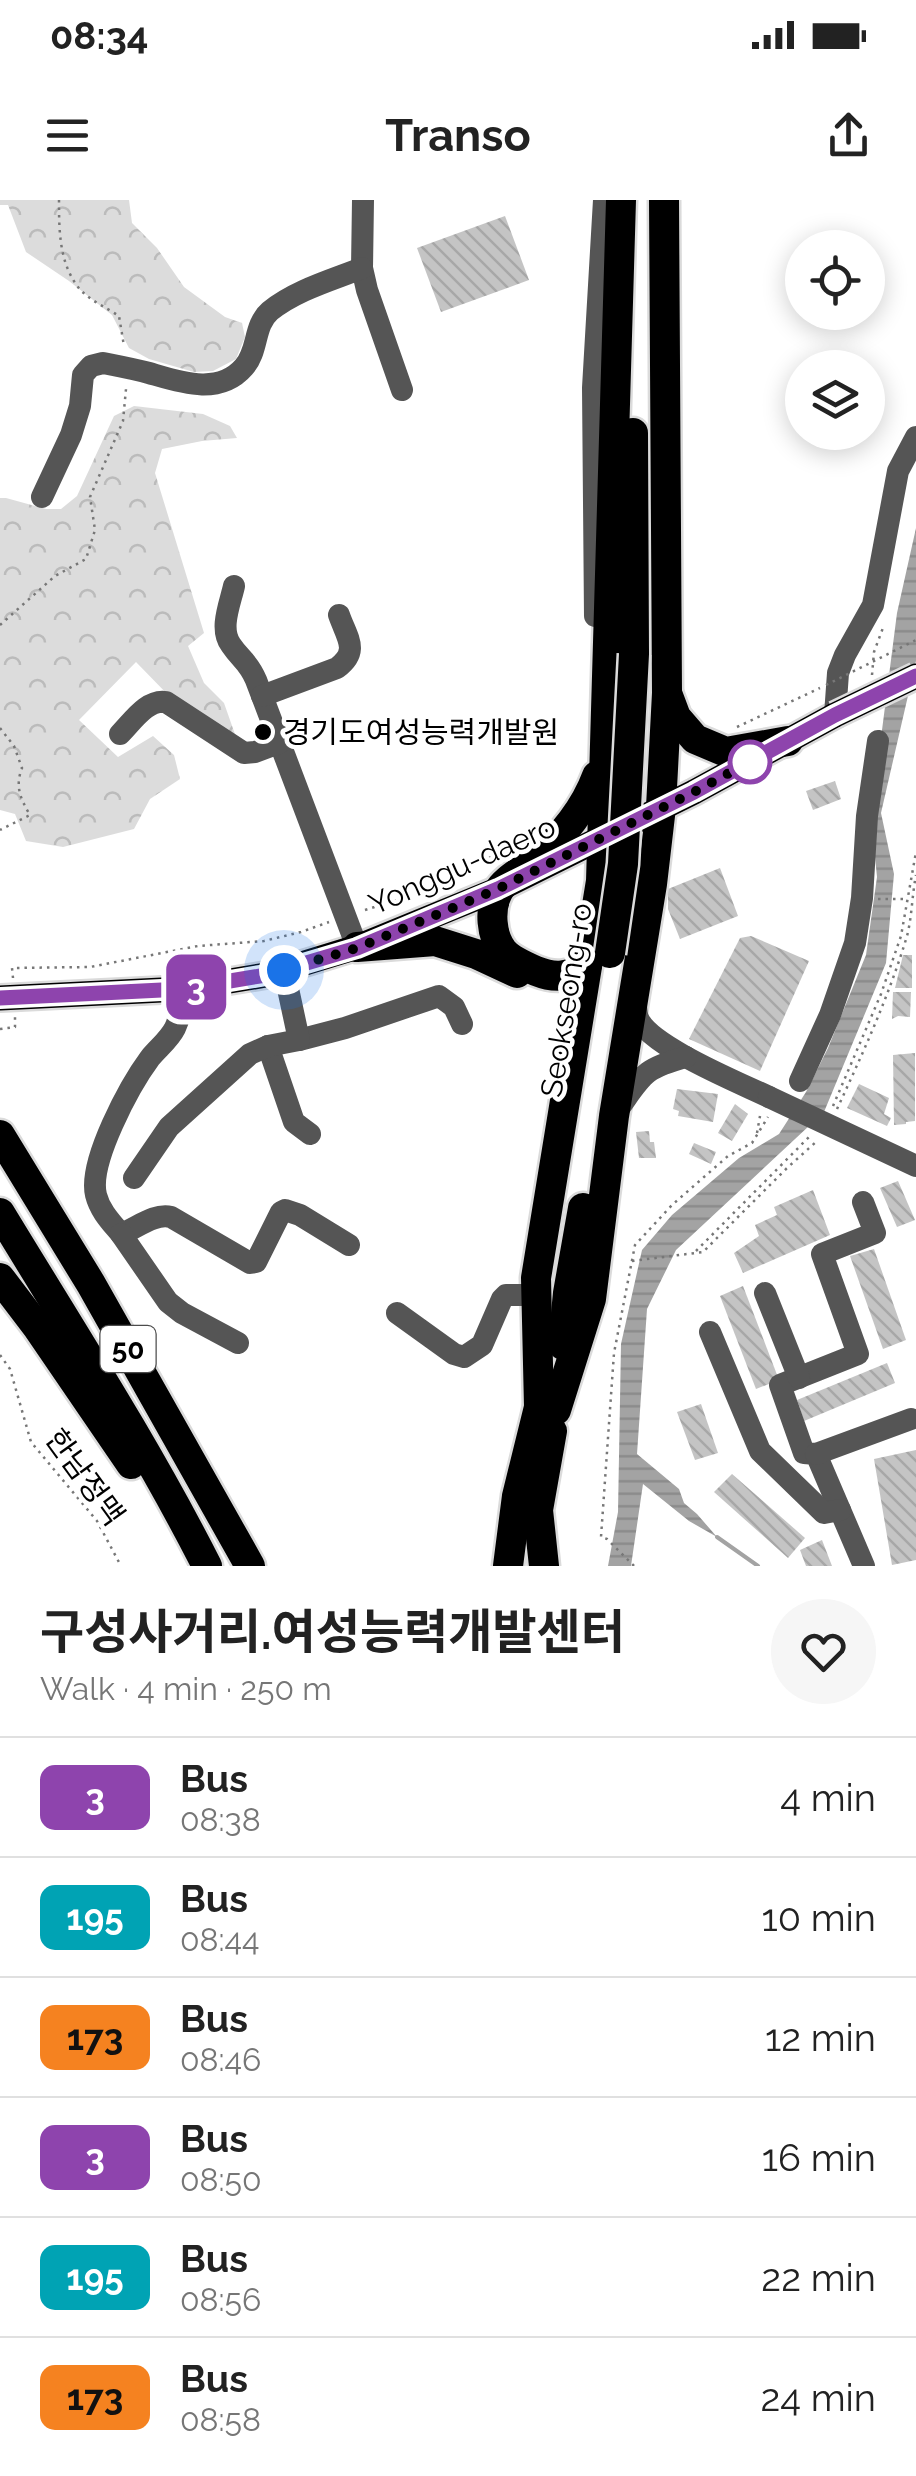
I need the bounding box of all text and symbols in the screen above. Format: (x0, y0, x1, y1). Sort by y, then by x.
text: 08:34 (50, 13, 149, 58)
icon: menu (40, 108, 95, 163)
icon: share (821, 108, 876, 163)
text: Transo (385, 109, 531, 162)
map controls (785, 230, 885, 450)
button: locate (785, 230, 885, 330)
button: layers (785, 350, 885, 450)
place label: 경기도여성능력개발원 (283, 715, 559, 750)
marker: 경기도여성능력개발원 (252, 721, 274, 743)
unlabelled marker (729, 741, 771, 783)
street label: Yonggu-daero (363, 808, 561, 922)
street label: Seokseong-ro (533, 900, 599, 1100)
your location (259, 945, 309, 995)
line badge: 3 (164, 954, 228, 1020)
text: 3 (186, 967, 206, 1008)
road number: 50 (100, 1326, 156, 1372)
street label: 한남정맥 (38, 1422, 132, 1532)
button: heart (771, 1599, 876, 1704)
text: 구성사거리.여성능력개발센터 (40, 1604, 625, 1660)
text: Walk · 4 min · 250 m (40, 1670, 332, 1707)
text: Bus (180, 1756, 248, 1801)
text: 4 min (780, 1775, 876, 1820)
text: 3 (85, 1777, 105, 1818)
text: 08:38 (180, 1801, 261, 1838)
text: Bus (180, 1876, 248, 1921)
text: 10 min (761, 1895, 876, 1940)
text: 195 (66, 1897, 124, 1938)
text: 08:44 (180, 1921, 260, 1958)
text: Bus (180, 1996, 248, 2041)
text: 12 min (765, 2015, 876, 2060)
text: 173 (67, 2017, 123, 2058)
text: 08:46 (180, 2041, 261, 2078)
text: Bus (180, 2116, 248, 2161)
text: 16 min (762, 2135, 876, 2180)
text: 3 (85, 2137, 105, 2178)
text: 08:50 (180, 2161, 262, 2198)
text: Bus (180, 2236, 248, 2281)
text: 22 min (761, 2255, 876, 2300)
text: 195 (66, 2257, 124, 2298)
text: 08:56 (180, 2281, 261, 2318)
text: Bus (180, 2356, 248, 2401)
text: 24 min (760, 2375, 876, 2420)
text: 173 (67, 2377, 123, 2418)
text: 08:58 (180, 2401, 261, 2438)

